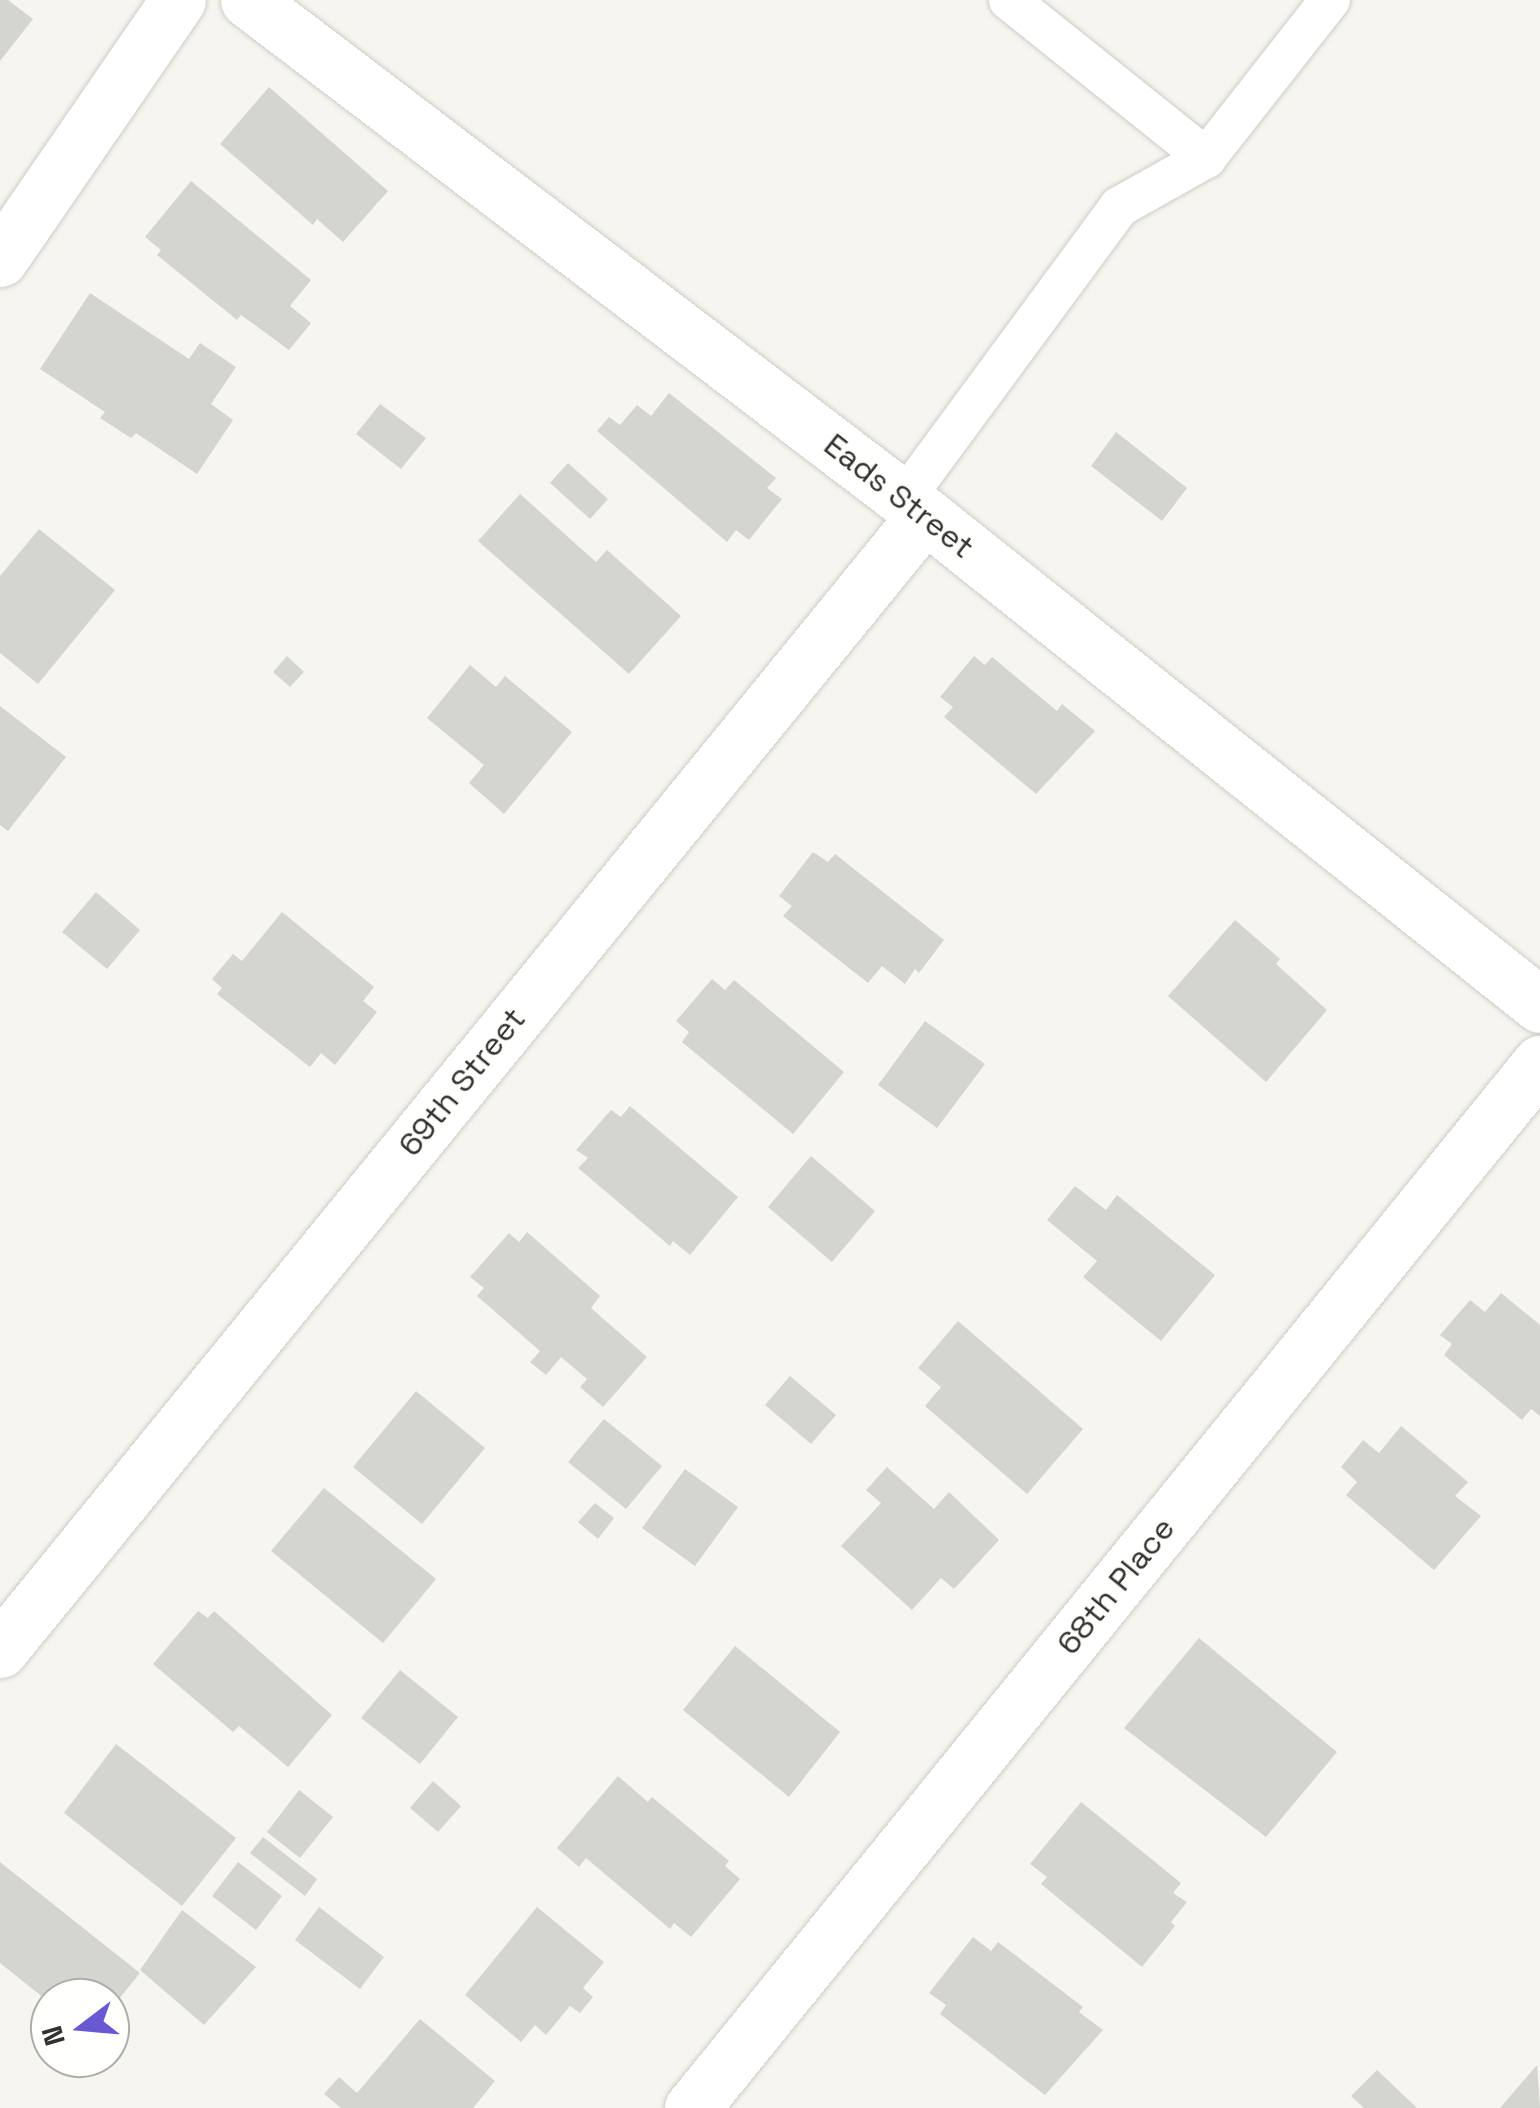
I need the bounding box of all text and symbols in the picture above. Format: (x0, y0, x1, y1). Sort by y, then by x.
street label: Eads Street (816, 426, 982, 566)
street label: 69th Street (391, 1000, 533, 1164)
street label: 68th Place (1049, 1510, 1183, 1662)
north arrow (30, 1978, 130, 2078)
text: N (33, 2022, 73, 2050)

